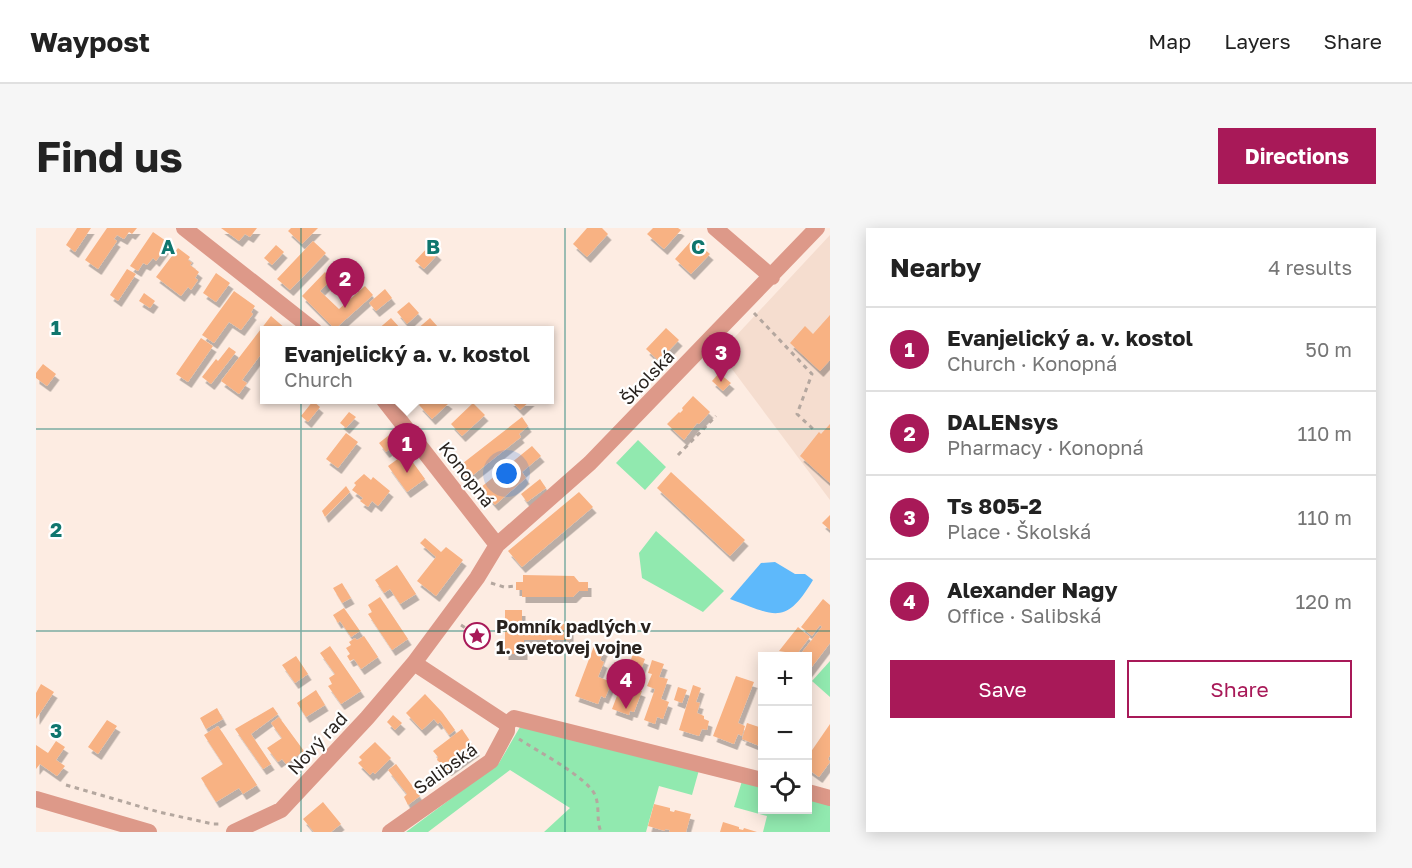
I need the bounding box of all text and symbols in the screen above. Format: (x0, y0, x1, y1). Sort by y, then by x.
text: Waypost (30, 25, 150, 58)
text: Map (1148, 28, 1191, 54)
text: Layers (1224, 28, 1291, 54)
text: Share (1324, 28, 1382, 54)
button: Directions (1218, 128, 1376, 184)
text: Find us (36, 131, 183, 181)
text: A (161, 234, 175, 258)
text: B (426, 234, 440, 258)
text: C (691, 234, 705, 258)
text: Nearby (890, 252, 981, 283)
text: 4 results (1268, 255, 1352, 279)
pin: 2 (326, 259, 364, 308)
text: 1 (51, 315, 61, 339)
text: Evanjelický a. v. kostol (947, 324, 1193, 351)
popup (260, 326, 554, 404)
pin: 3 (702, 332, 740, 382)
text: 1 (904, 337, 915, 361)
text: 50 m (1305, 337, 1352, 361)
text: Evanjelický a. v. kostol (284, 340, 530, 367)
street label: Školská (616, 345, 678, 409)
text: Church · Konopná (947, 351, 1117, 375)
text: Church (284, 367, 353, 391)
text: DALENsys (947, 408, 1058, 435)
text: 2 (903, 421, 916, 445)
text: 110 m (1298, 421, 1352, 445)
pin: 1 (388, 424, 427, 473)
text: Pharmacy · Konopná (947, 435, 1144, 459)
street label: Konopná (435, 437, 499, 511)
your location (492, 459, 521, 488)
text: Ts 805-2 (947, 492, 1042, 519)
text: 3 (903, 505, 916, 529)
text: 110 m (1298, 505, 1352, 529)
text: 2 (50, 517, 62, 541)
text: Place · Školská (947, 519, 1091, 543)
text: Alexander Nagy (947, 576, 1118, 603)
text: 4 (903, 589, 916, 613)
text: 120 m (1296, 589, 1352, 613)
text: Office · Salibská (947, 603, 1102, 627)
place label: Pomník padlých v 1. svetovej vojne (496, 615, 651, 658)
place icon: Pomník padlých v 1. svetovej vojne (462, 621, 492, 651)
map controls (758, 652, 812, 814)
button: + (758, 652, 812, 706)
pin: 4 (606, 660, 646, 709)
button: Save (890, 660, 1115, 718)
button: Share (1127, 660, 1352, 718)
button: − (758, 706, 812, 760)
street label: Nový rad (283, 707, 351, 779)
text: 3 (50, 718, 62, 742)
street label: Salibská (409, 738, 481, 798)
button: locate (758, 760, 812, 814)

